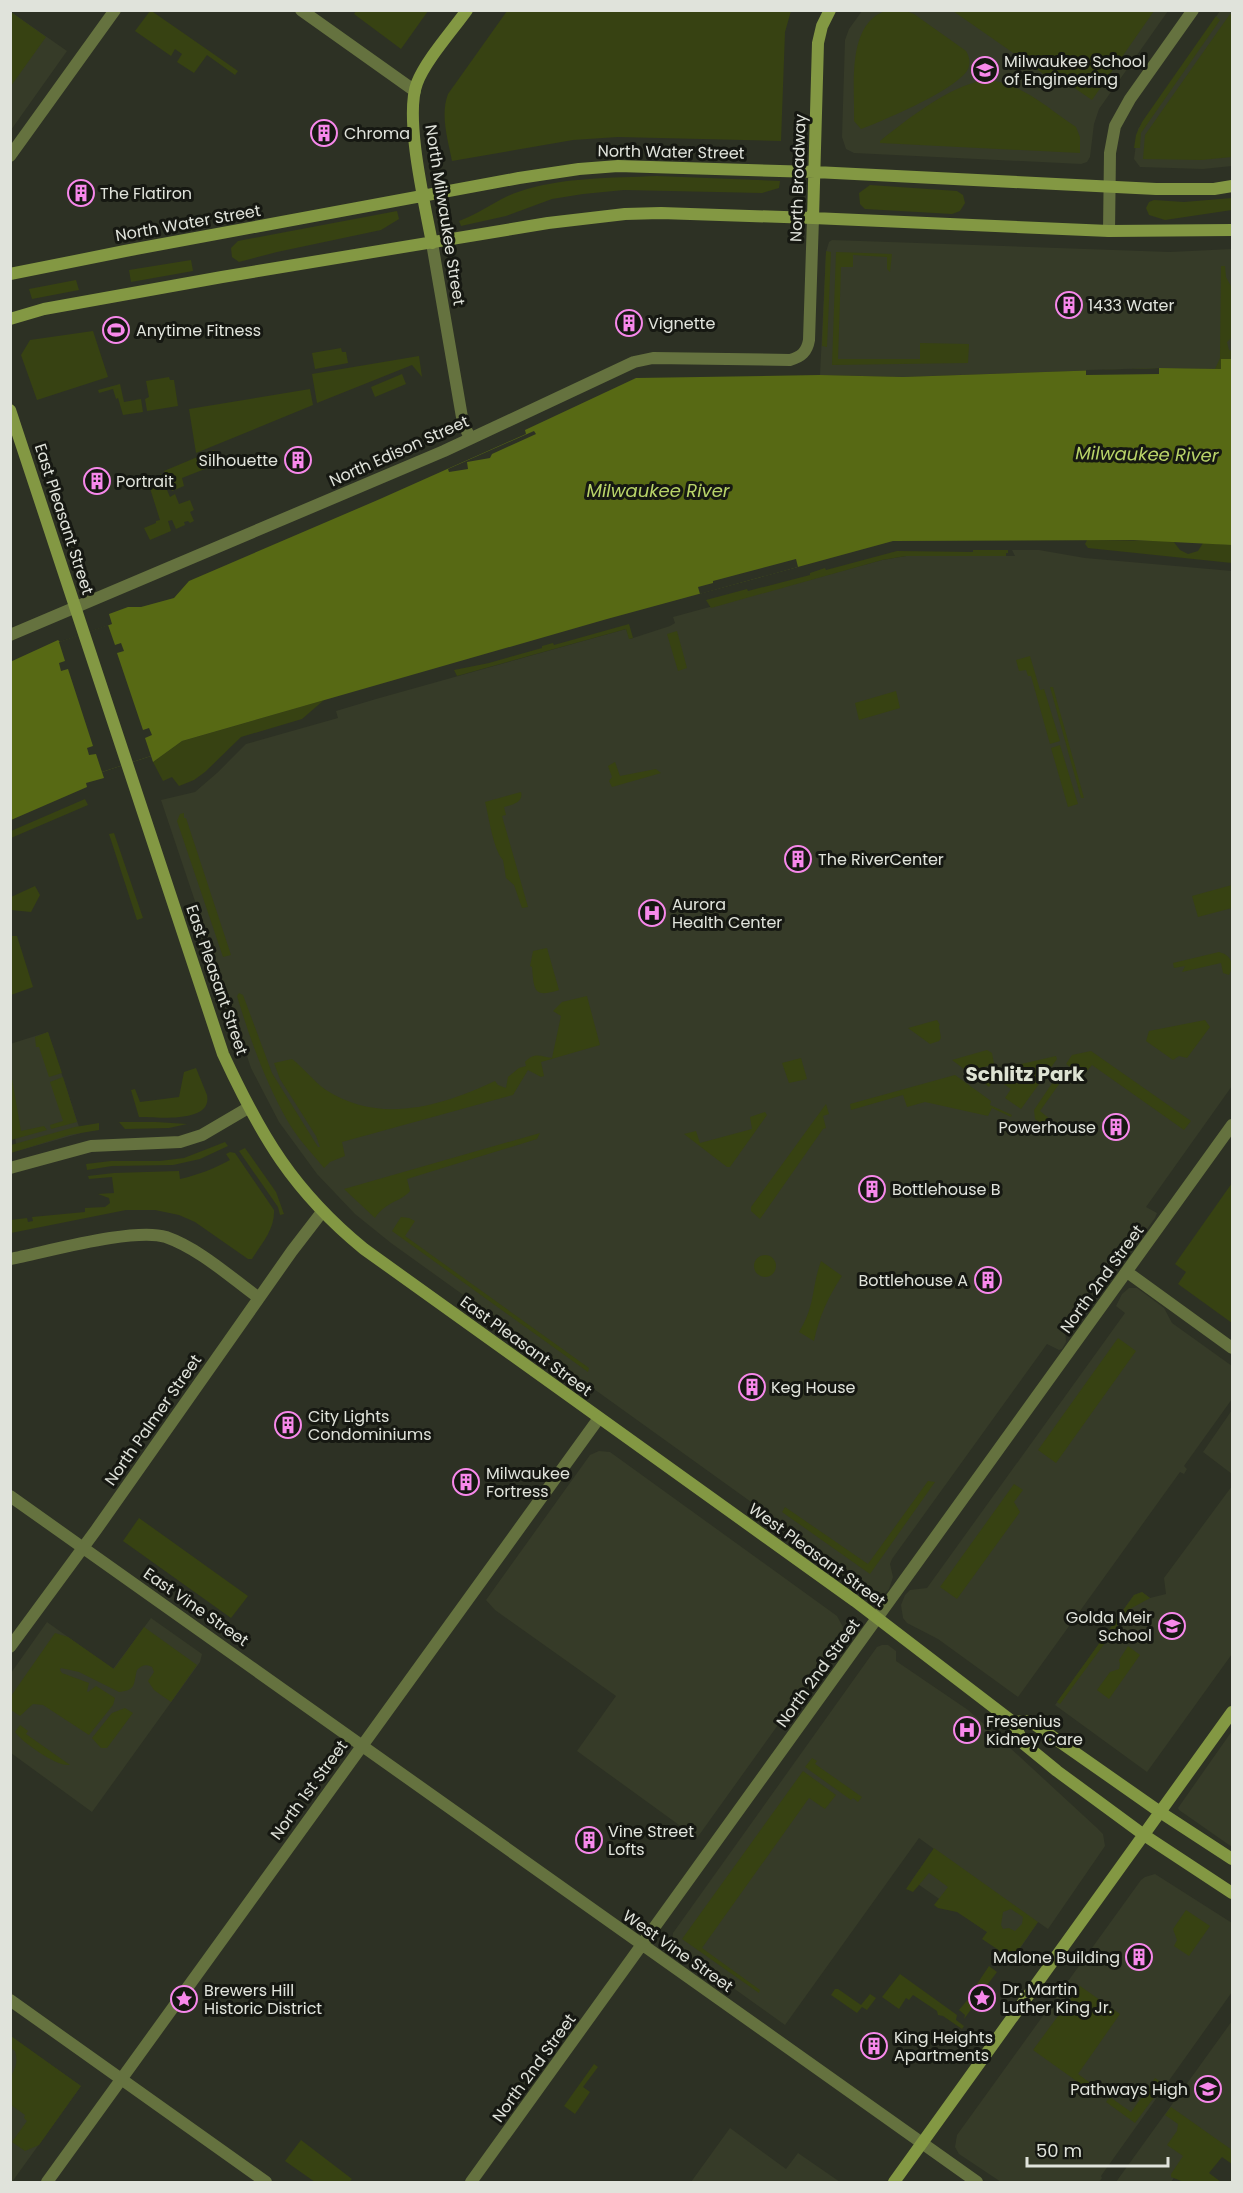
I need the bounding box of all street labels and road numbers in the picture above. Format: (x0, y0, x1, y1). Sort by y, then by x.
street label: North Broadway (784, 113, 812, 243)
street label: North Milwaukee Street (419, 123, 471, 307)
street label: North Water Street (597, 139, 745, 165)
street label: North Water Street (114, 199, 263, 247)
street label: North Edison Street (325, 410, 473, 492)
street label: East Pleasant Street (29, 440, 99, 598)
street label: East Pleasant Street (180, 902, 254, 1058)
street label: North 2nd Street (1055, 1220, 1149, 1338)
street label: East Pleasant Street (455, 1290, 597, 1402)
street label: North Palmer Street (99, 1350, 207, 1490)
street label: West Pleasant Street (744, 1497, 890, 1613)
street label: East Vine Street (139, 1562, 253, 1652)
street label: North 2nd Street (771, 1614, 865, 1732)
street label: North 1st Street (265, 1735, 353, 1845)
street label: West Vine Street (618, 1904, 738, 1998)
street label: North 2nd Street (487, 2009, 581, 2127)

